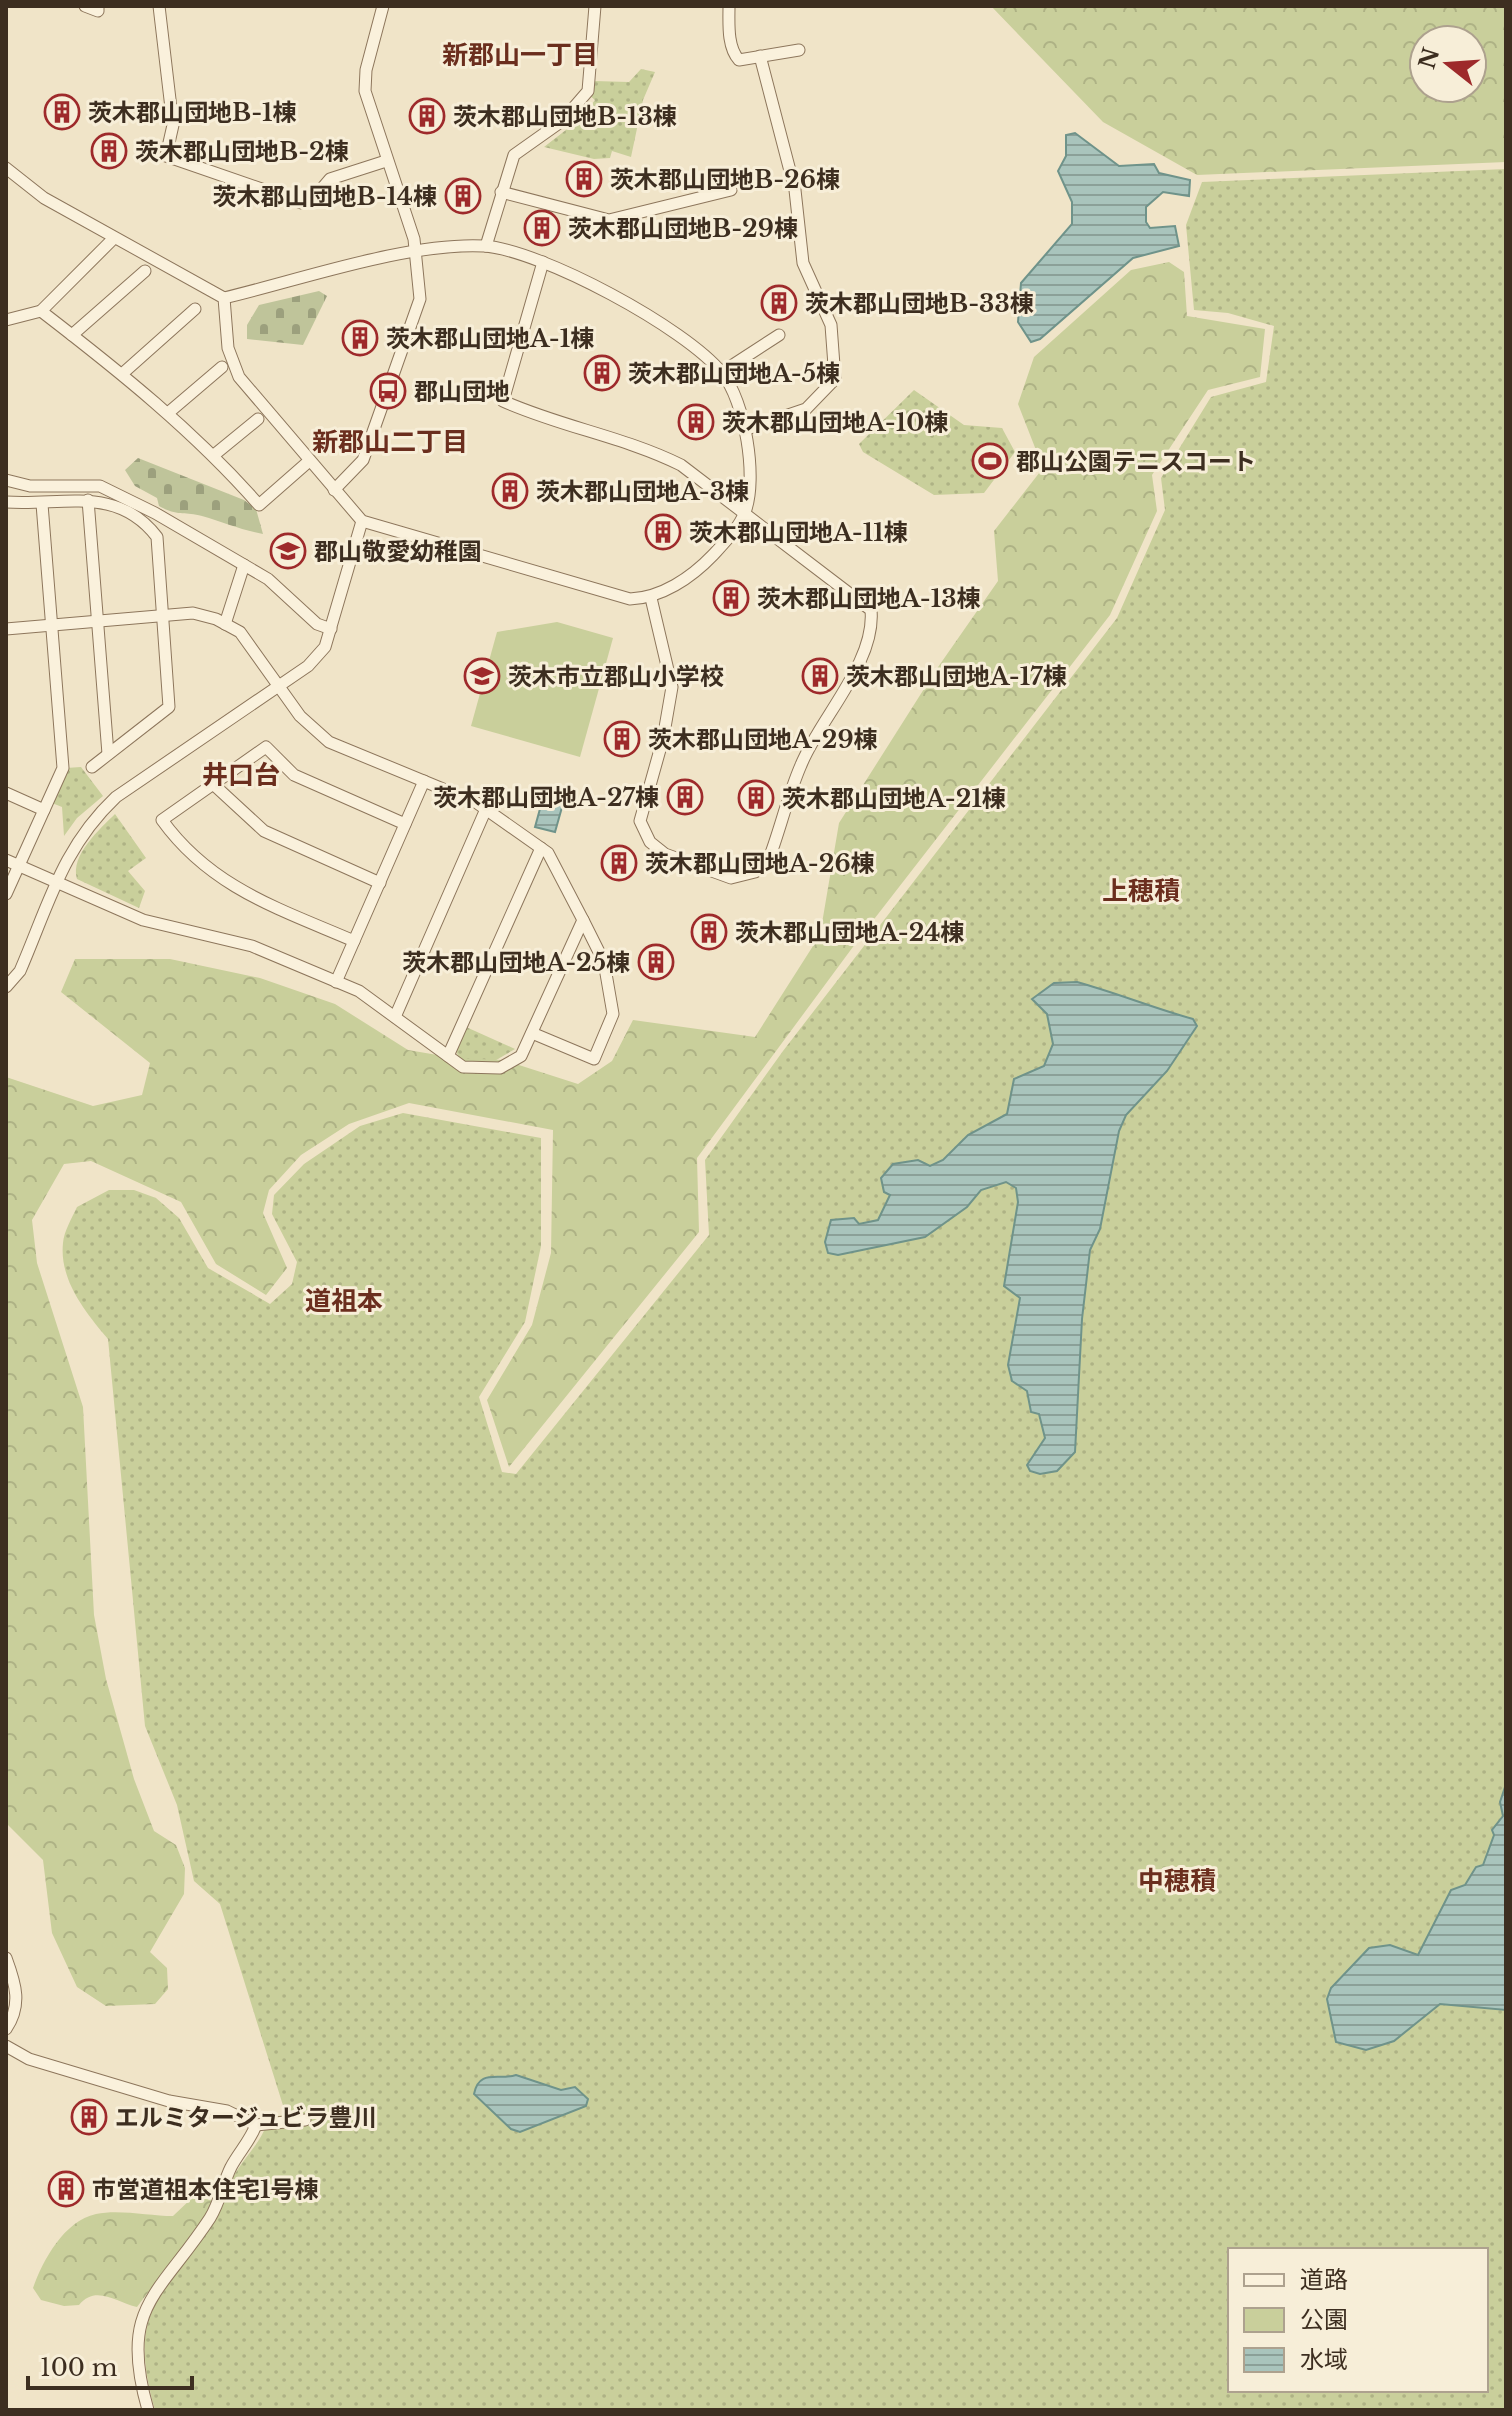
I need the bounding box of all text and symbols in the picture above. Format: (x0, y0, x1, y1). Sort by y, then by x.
north arrow (1408, 24, 1488, 104)
district label: 新郡山一丁目 (442, 39, 598, 71)
text: N (1413, 44, 1445, 72)
building icon: 茨木郡山団地B-1棟 (43, 93, 81, 131)
building icon: 茨木郡山団地B-13棟 (408, 97, 446, 135)
place label: 茨木郡山団地B-1棟 (88, 98, 297, 127)
place label: 茨木郡山団地B-13棟 (453, 102, 677, 131)
building icon: 茨木郡山団地B-2棟 (90, 132, 128, 170)
place label: 茨木郡山団地B-2棟 (135, 137, 349, 166)
building icon: 茨木郡山団地B-26棟 (565, 160, 603, 198)
place label: 茨木郡山団地B-26棟 (610, 165, 840, 194)
building icon: 茨木郡山団地B-14棟 (444, 177, 482, 215)
place label: 茨木郡山団地B-14棟 (213, 182, 437, 211)
building icon: 茨木郡山団地B-29棟 (523, 209, 561, 247)
place label: 茨木郡山団地B-29棟 (568, 214, 798, 243)
building icon: 茨木郡山団地B-33棟 (760, 284, 798, 322)
place label: 茨木郡山団地B-33棟 (805, 289, 1034, 318)
building icon: 茨木郡山団地A-1棟 (341, 319, 379, 357)
place label: 茨木郡山団地A-1棟 (386, 324, 594, 353)
building icon: 茨木郡山団地A-5棟 (583, 354, 621, 392)
place label: 茨木郡山団地A-5棟 (628, 359, 840, 388)
bus stop icon: 郡山団地 (369, 372, 407, 410)
place label: 郡山団地 (414, 377, 510, 406)
building icon: 茨木郡山団地A-10棟 (677, 403, 715, 441)
place label: 茨木郡山団地A-10棟 (722, 408, 948, 437)
district label: 新郡山二丁目 (312, 426, 468, 458)
sports icon: 郡山公園テニスコート (971, 442, 1009, 480)
place label: 郡山公園テニスコート (1016, 447, 1256, 476)
building icon: 茨木郡山団地A-3棟 (491, 472, 529, 510)
place label: 茨木郡山団地A-3棟 (536, 477, 749, 506)
building icon: 茨木郡山団地A-11棟 (644, 513, 682, 551)
place label: 茨木郡山団地A-11棟 (689, 518, 908, 547)
school or university icon: 郡山敬愛幼稚園 (269, 532, 307, 570)
place label: 郡山敬愛幼稚園 (314, 537, 482, 566)
building icon: 茨木郡山団地A-13棟 (712, 579, 750, 617)
place label: 茨木郡山団地A-13棟 (757, 584, 981, 613)
school or university icon: 茨木市立郡山小学校 (463, 657, 501, 695)
building icon: 茨木郡山団地A-17棟 (801, 657, 839, 695)
place label: 茨木市立郡山小学校 (508, 662, 724, 691)
place label: 茨木郡山団地A-17棟 (846, 662, 1067, 691)
building icon: 茨木郡山団地A-29棟 (603, 720, 641, 758)
place label: 茨木郡山団地A-29棟 (648, 725, 878, 754)
district label: 井口台 (202, 759, 280, 791)
building icon: 茨木郡山団地A-27棟 (666, 778, 704, 816)
building icon: 茨木郡山団地A-21棟 (737, 779, 775, 817)
place label: 茨木郡山団地A-27棟 (433, 783, 659, 812)
place label: 茨木郡山団地A-21棟 (782, 784, 1006, 813)
building icon: 茨木郡山団地A-26棟 (600, 844, 638, 882)
place label: 茨木郡山団地A-26棟 (645, 849, 875, 878)
district label: 上穂積 (1102, 875, 1180, 907)
building icon: 茨木郡山団地A-24棟 (690, 913, 728, 951)
place label: 茨木郡山団地A-24棟 (735, 918, 964, 947)
building icon: 茨木郡山団地A-25棟 (637, 943, 675, 981)
place label: 茨木郡山団地A-25棟 (402, 948, 630, 977)
district label: 道祖本 (305, 1285, 383, 1317)
district label: 中穂積 (1138, 1865, 1216, 1897)
building icon: エルミタージュビラ豊川 (70, 2098, 108, 2136)
place label: エルミタージュビラ豊川 (115, 2103, 377, 2132)
building icon: 市営道祖本住宅1号棟 (47, 2170, 85, 2208)
place label: 市営道祖本住宅1号棟 (92, 2175, 318, 2204)
legend (1228, 2248, 1488, 2392)
text: 道路 (1300, 2265, 1348, 2294)
text: 公園 (1300, 2305, 1348, 2334)
scale bar (28, 2340, 192, 2390)
text: 水域 (1300, 2345, 1348, 2374)
text: 100 m (40, 2353, 118, 2382)

